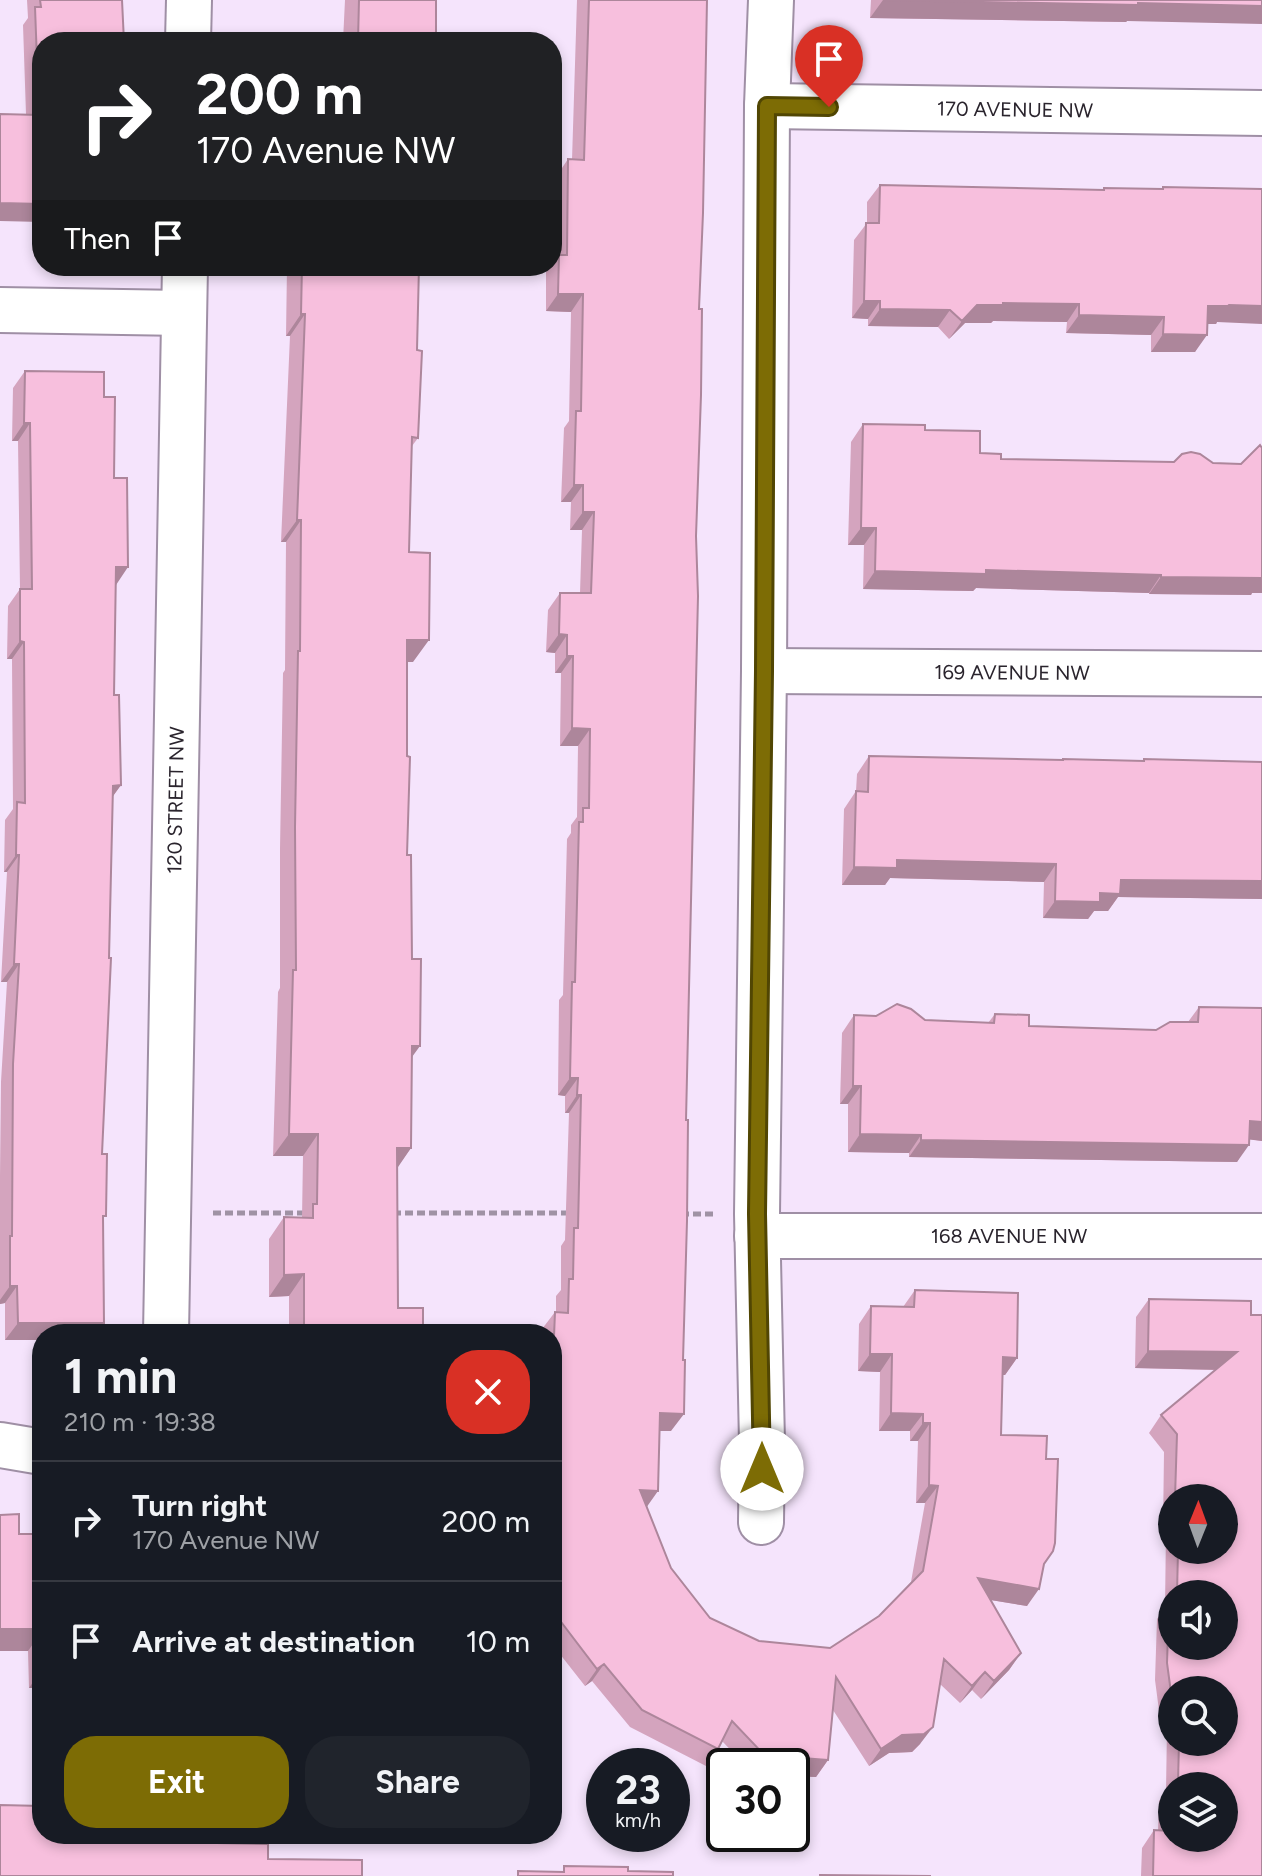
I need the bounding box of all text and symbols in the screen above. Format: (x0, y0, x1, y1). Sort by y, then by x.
pin (795, 25, 863, 107)
icon: arrive (807, 37, 851, 81)
text: 200 m (196, 61, 363, 128)
icon: right (64, 64, 168, 168)
street label: 170 AVENUE NW (937, 96, 1093, 123)
text: 170 Avenue NW (196, 129, 455, 172)
icon: arrive (146, 216, 190, 260)
text: Then (64, 220, 130, 257)
street label: 169 AVENUE NW (934, 660, 1090, 685)
street label: 120 STREET NW (162, 726, 189, 874)
street label: 168 AVENUE NW (931, 1224, 1087, 1248)
text: 1 min (64, 1347, 177, 1405)
button: close (446, 1350, 530, 1434)
text: 210 m · 19:38 (64, 1406, 216, 1438)
position arrow (720, 1427, 804, 1511)
north arrow (1158, 1484, 1238, 1564)
map controls (1158, 1484, 1238, 1852)
text: Turn right (132, 1487, 267, 1524)
icon: right (64, 1499, 108, 1543)
text: 200 m (442, 1503, 530, 1540)
text: 170 Avenue NW (132, 1524, 319, 1556)
button: sound (1158, 1580, 1238, 1660)
icon: arrive (64, 1619, 108, 1663)
text: Arrive at destination (132, 1623, 415, 1660)
text: 10 m (465, 1623, 530, 1660)
button: search (1158, 1676, 1238, 1756)
button: Exit (64, 1736, 289, 1828)
button: Share (305, 1736, 530, 1828)
speed limit sign: 30 (706, 1748, 810, 1852)
text: 23 (615, 1766, 661, 1814)
button: layers (1158, 1772, 1238, 1852)
text: km/h (615, 1808, 661, 1832)

